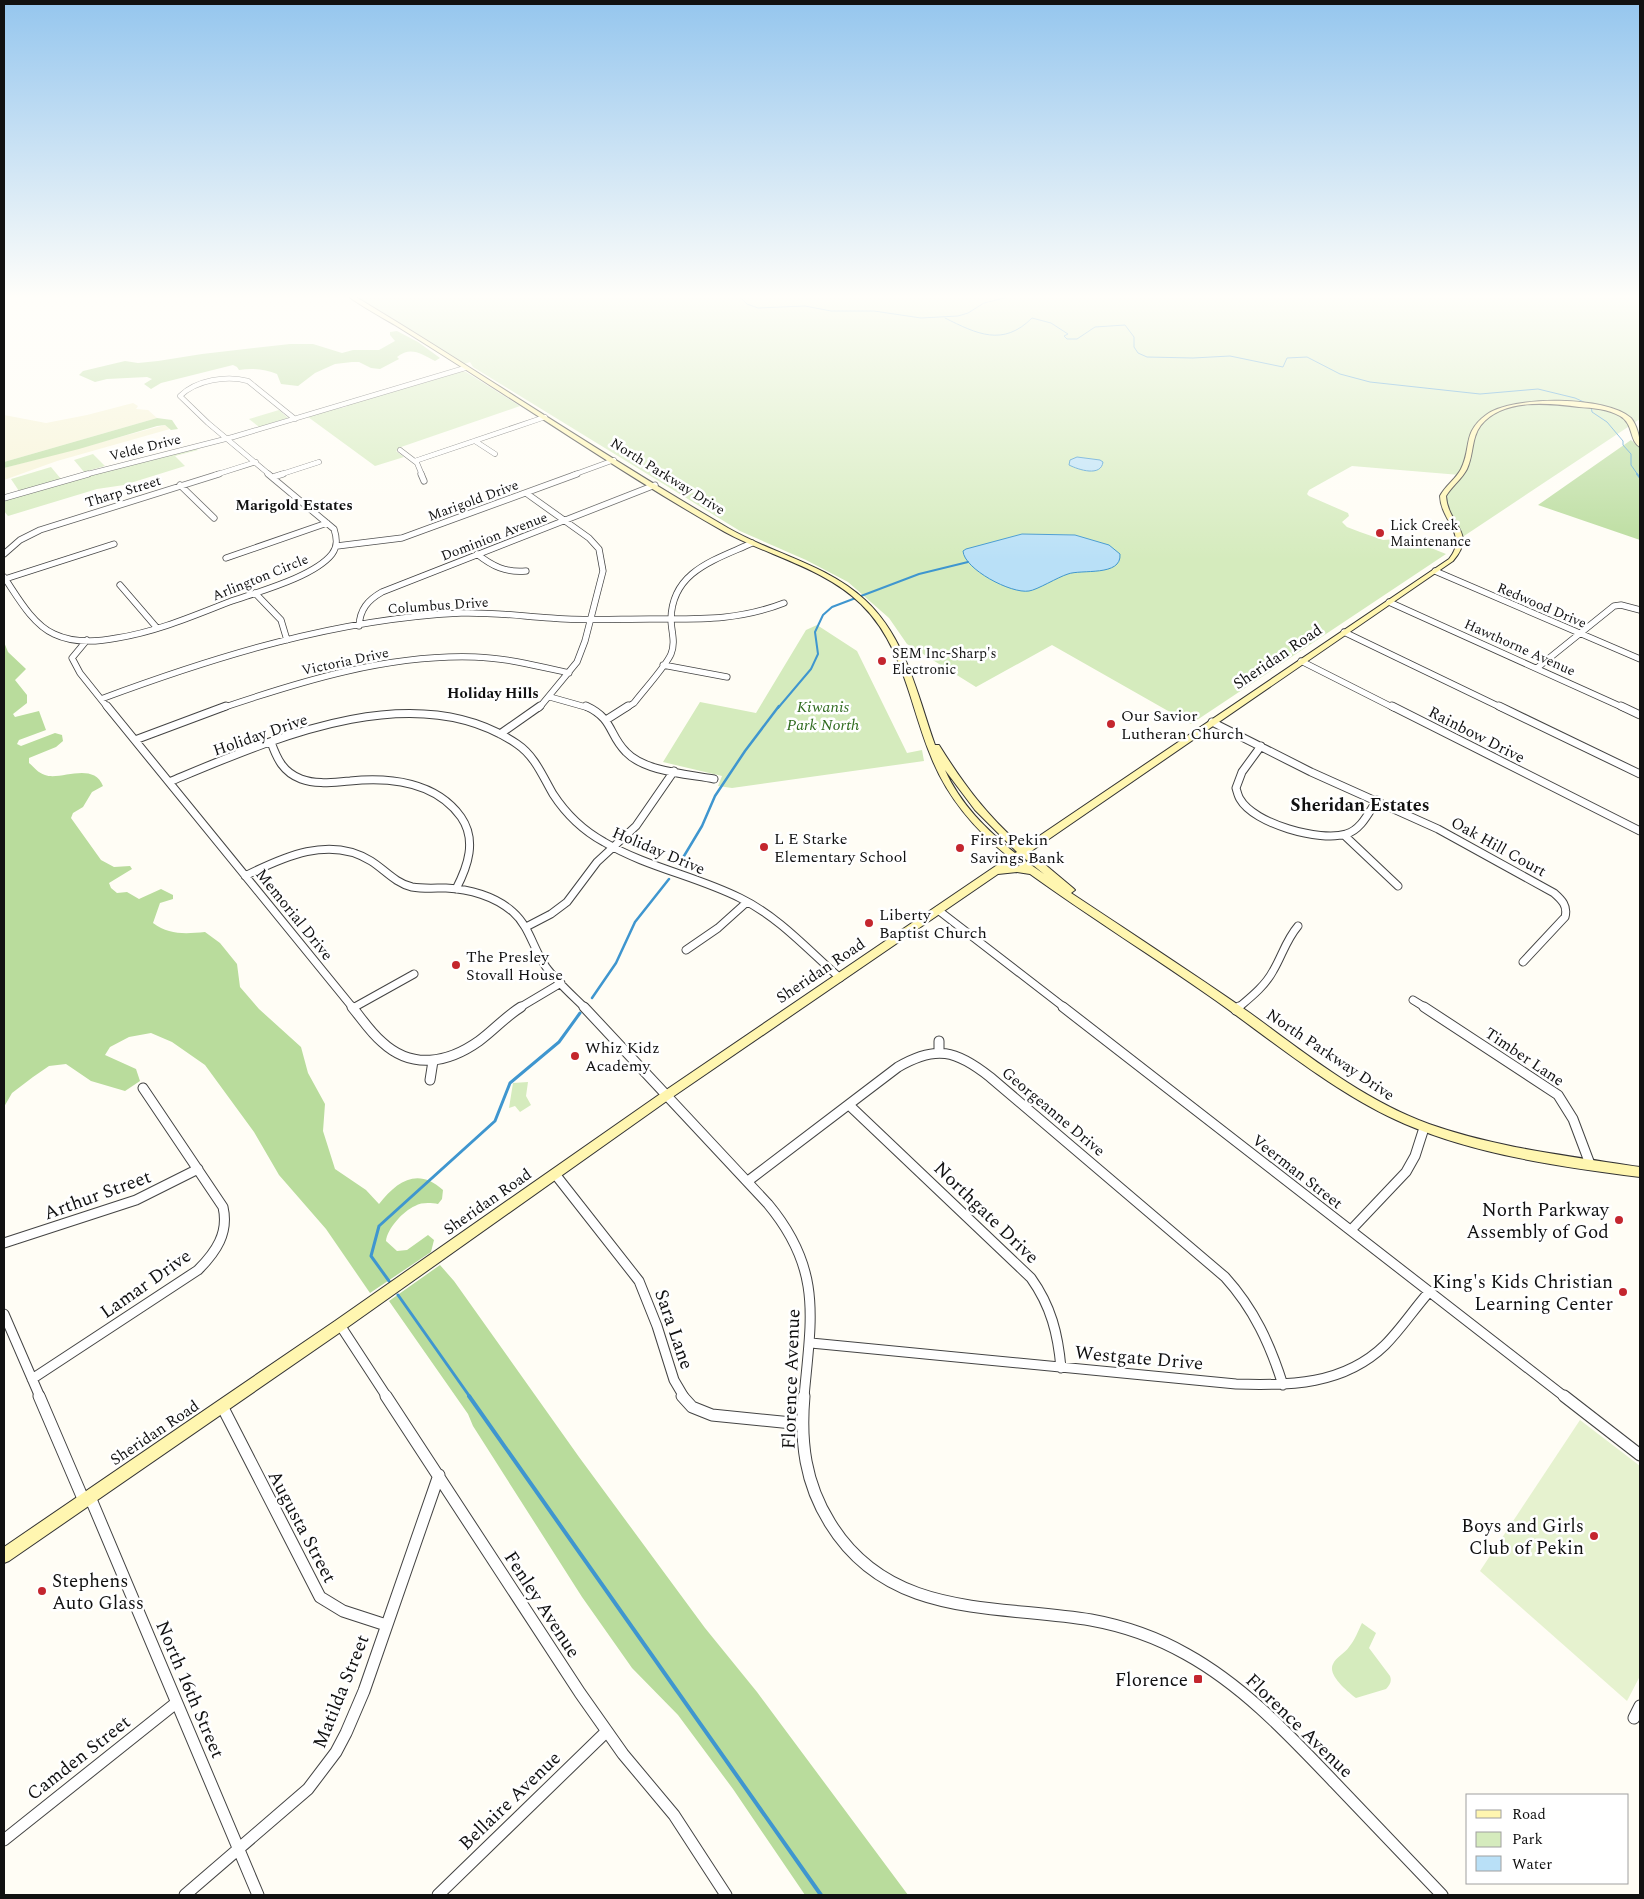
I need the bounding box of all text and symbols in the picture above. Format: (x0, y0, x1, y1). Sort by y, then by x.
street label: Velde Drive (107, 428, 183, 466)
street label: North Parkway Drive (606, 433, 729, 520)
street label: Tharp Street (83, 470, 164, 513)
street label: Marigold Drive (425, 474, 522, 527)
district label: Marigold Estates (235, 494, 353, 517)
street label: Dominion Avenue (438, 506, 551, 566)
place label: Lick Creek Maintenance (1390, 515, 1471, 552)
marker: Lick Creek Maintenance (1374, 527, 1386, 539)
street label: Arlington Circle (209, 549, 312, 606)
street label: Redwood Drive (1494, 577, 1590, 634)
street label: Columbus Drive (387, 591, 489, 620)
street label: Hawthorne Avenue (1461, 614, 1579, 681)
street label: Sheridan Road (1228, 618, 1327, 696)
street label: Victoria Drive (300, 642, 391, 681)
place label: SEM Inc-Sharp's Electronic (892, 643, 996, 680)
marker: SEM Inc-Sharp's Electronic (876, 655, 888, 667)
district label: Holiday Hills (447, 682, 539, 705)
park label: Kiwanis Park North (787, 695, 859, 737)
street label: Rainbow Drive (1424, 700, 1529, 770)
place label: Our Savior Lutheran Church (1121, 704, 1244, 746)
street label: Holiday Drive (210, 708, 311, 762)
marker: Our Savior Lutheran Church (1105, 718, 1117, 730)
district label: Sheridan Estates (1290, 792, 1430, 819)
street label: Oak Hill Court (1446, 811, 1551, 883)
street label: Holiday Drive (608, 821, 709, 881)
place label: L E Starke Elementary School (774, 827, 907, 869)
place label: First Pekin Savings Bank (970, 828, 1065, 870)
marker: L E Starke Elementary School (758, 841, 770, 853)
marker: First Pekin Savings Bank (954, 842, 966, 854)
street label: Memorial Drive (250, 863, 339, 966)
place label: Liberty Baptist Church (879, 903, 987, 945)
marker: Liberty Baptist Church (863, 917, 875, 929)
street label: Sheridan Road (771, 932, 870, 1010)
place label: The Presley Stovall House (466, 945, 563, 987)
marker: The Presley Stovall House (450, 959, 462, 971)
street label: North Parkway Drive (1261, 1003, 1399, 1107)
street label: Timber Lane (1480, 1021, 1569, 1092)
place label: Whiz Kidz Academy (585, 1036, 660, 1078)
marker: Whiz Kidz Academy (569, 1050, 581, 1062)
street label: Georgeanne Drive (996, 1061, 1110, 1162)
street label: Veerman Street (1247, 1129, 1348, 1215)
street label: Northgate Drive (926, 1155, 1045, 1271)
street label: Arthur Street (40, 1162, 156, 1228)
street label: Sheridan Road (438, 1162, 537, 1241)
place label: North Parkway Assembly of God (1466, 1196, 1610, 1247)
marker: North Parkway Assembly of God (1613, 1214, 1625, 1226)
street label: Lamar Drive (94, 1242, 197, 1326)
place label: King's Kids Christian Learning Center (1432, 1268, 1613, 1319)
street label: Sara Lane (646, 1285, 701, 1373)
marker: King's Kids Christian Learning Center (1617, 1286, 1629, 1298)
street label: Florence Avenue (775, 1308, 808, 1450)
street label: Westgate Drive (1073, 1338, 1204, 1379)
street label: Sheridan Road (105, 1394, 204, 1472)
street label: Augusta Street (260, 1465, 344, 1589)
place label: Boys and Girls Club of Pekin (1461, 1512, 1584, 1563)
marker: Boys and Girls Club of Pekin (1588, 1530, 1600, 1542)
street label: Fenley Avenue (496, 1545, 587, 1664)
place label: Stephens Auto Glass (52, 1567, 144, 1618)
marker: Stephens Auto Glass (36, 1585, 48, 1597)
street label: North 16th Street (148, 1616, 232, 1763)
street label: Matilda Street (305, 1630, 377, 1753)
place label: Florence (1115, 1666, 1188, 1695)
street label: Florence Avenue (1238, 1667, 1360, 1785)
marker: Florence (1192, 1673, 1204, 1685)
street label: Camden Street (21, 1708, 137, 1808)
street label: Bellaire Avenue (452, 1745, 568, 1858)
legend (1466, 1794, 1629, 1884)
text: Road (1512, 1803, 1546, 1826)
text: Park (1512, 1828, 1543, 1851)
text: Water (1512, 1853, 1552, 1876)

